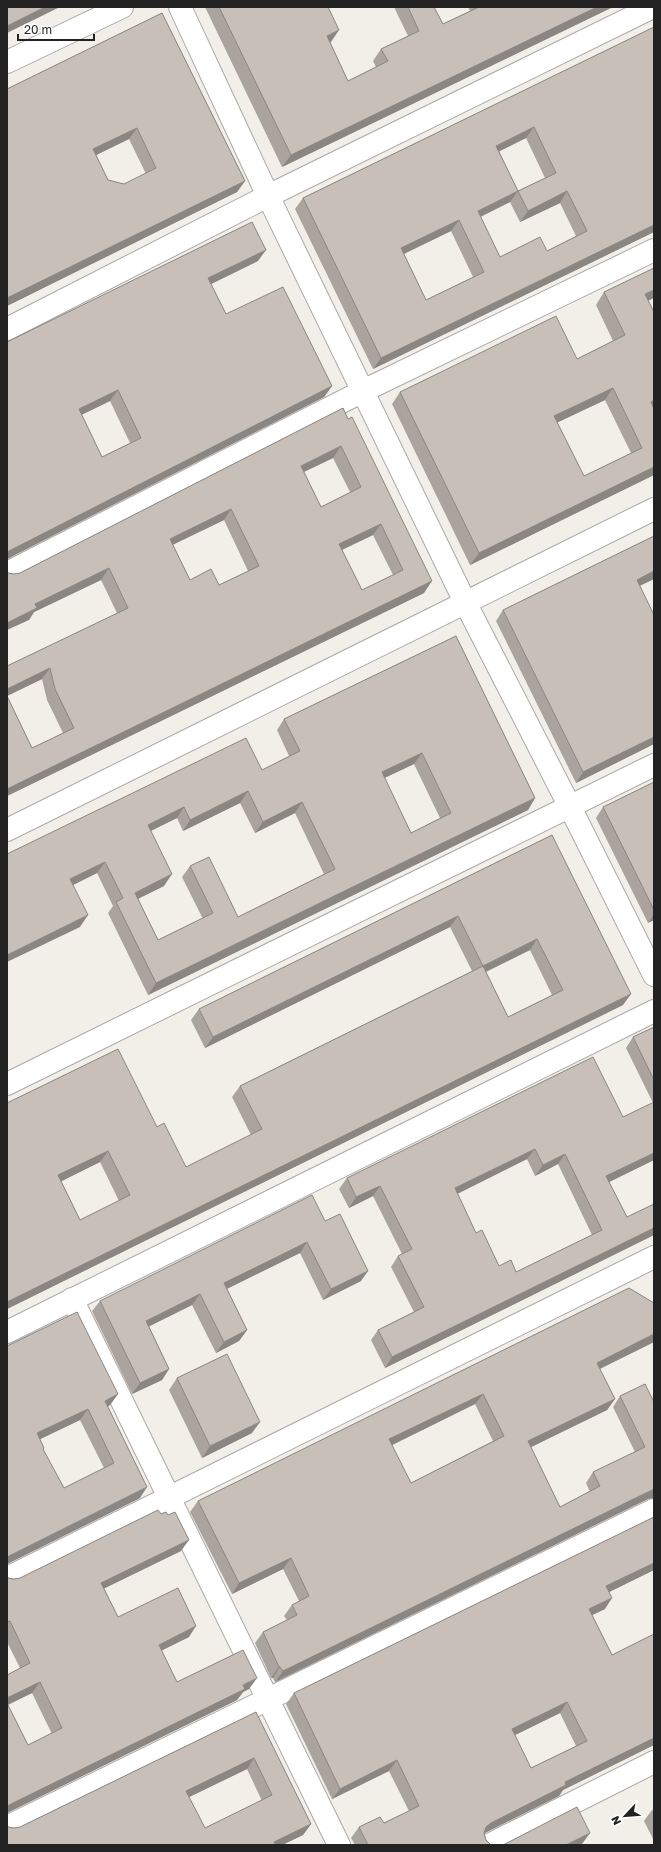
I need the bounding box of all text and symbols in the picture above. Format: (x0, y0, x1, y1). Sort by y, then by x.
scale bar (18, 16, 94, 42)
text: 20 m (24, 22, 52, 37)
north arrow (605, 1796, 645, 1836)
text: N (608, 1814, 623, 1827)

